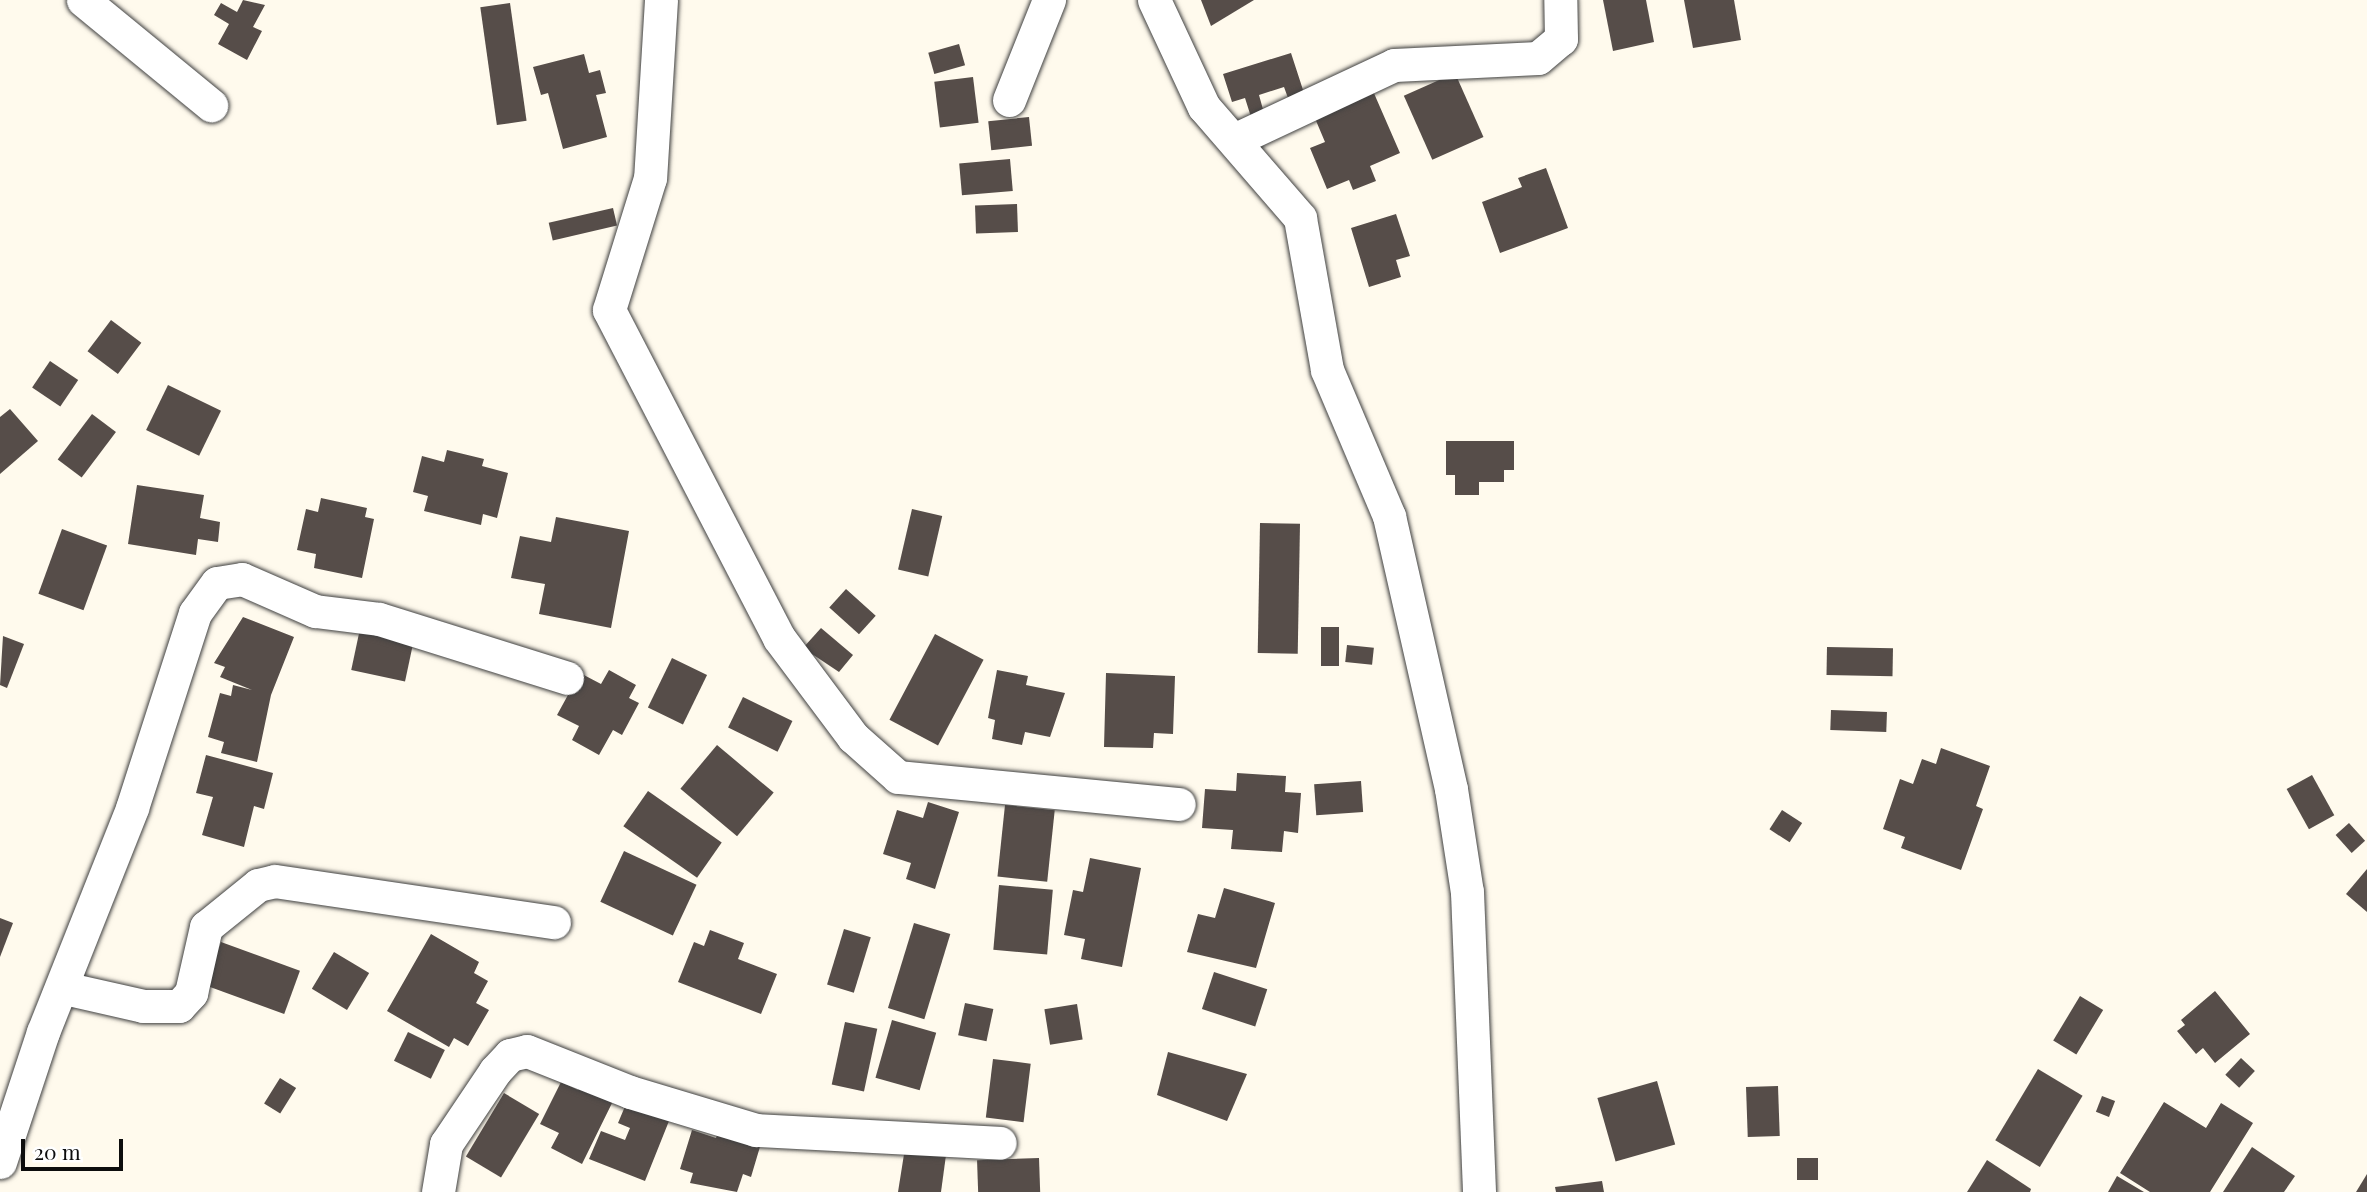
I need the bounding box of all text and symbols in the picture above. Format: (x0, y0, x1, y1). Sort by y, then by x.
scale bar (24, 1126, 126, 1170)
text: 20 m (34, 1137, 81, 1165)

